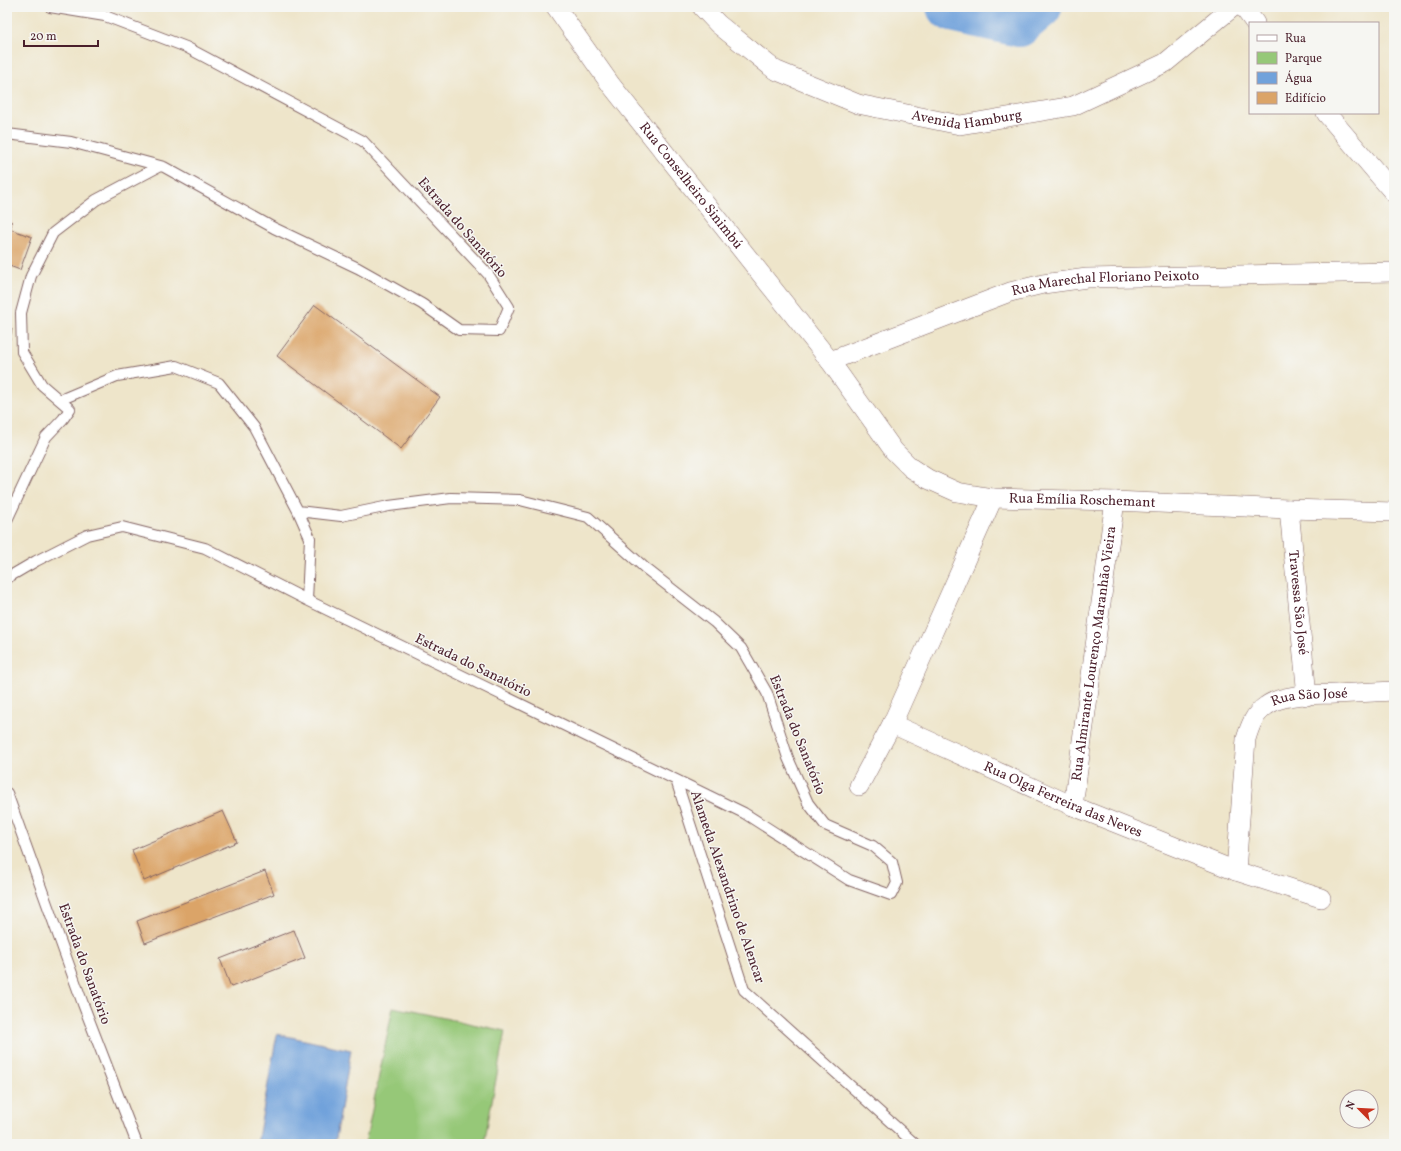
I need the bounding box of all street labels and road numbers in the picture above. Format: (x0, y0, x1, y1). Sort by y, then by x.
street label: Avenida Hamburg (910, 105, 1023, 135)
street label: Rua Conselheiro Sinimbú (635, 118, 747, 253)
street label: Estrada do Sanatório (413, 174, 511, 282)
street label: Rua Marechal Floriano Peixoto (1010, 266, 1199, 301)
street label: Rua Emília Roschemant (1009, 489, 1156, 512)
street label: Rua Almirante Lourenço Maranhão Vieira (1067, 525, 1121, 782)
street label: Travessa São José (1283, 549, 1313, 656)
street label: Estrada do Sanatório (412, 630, 534, 702)
street label: Estrada do Sanatório (764, 672, 830, 798)
street label: Rua São José (1268, 684, 1349, 711)
street label: Rua Olga Ferreira das Neves (980, 757, 1145, 842)
street label: Alameda Alexandrino de Alencar (685, 788, 769, 986)
street label: Estrada do Sanatório (53, 901, 115, 1027)

